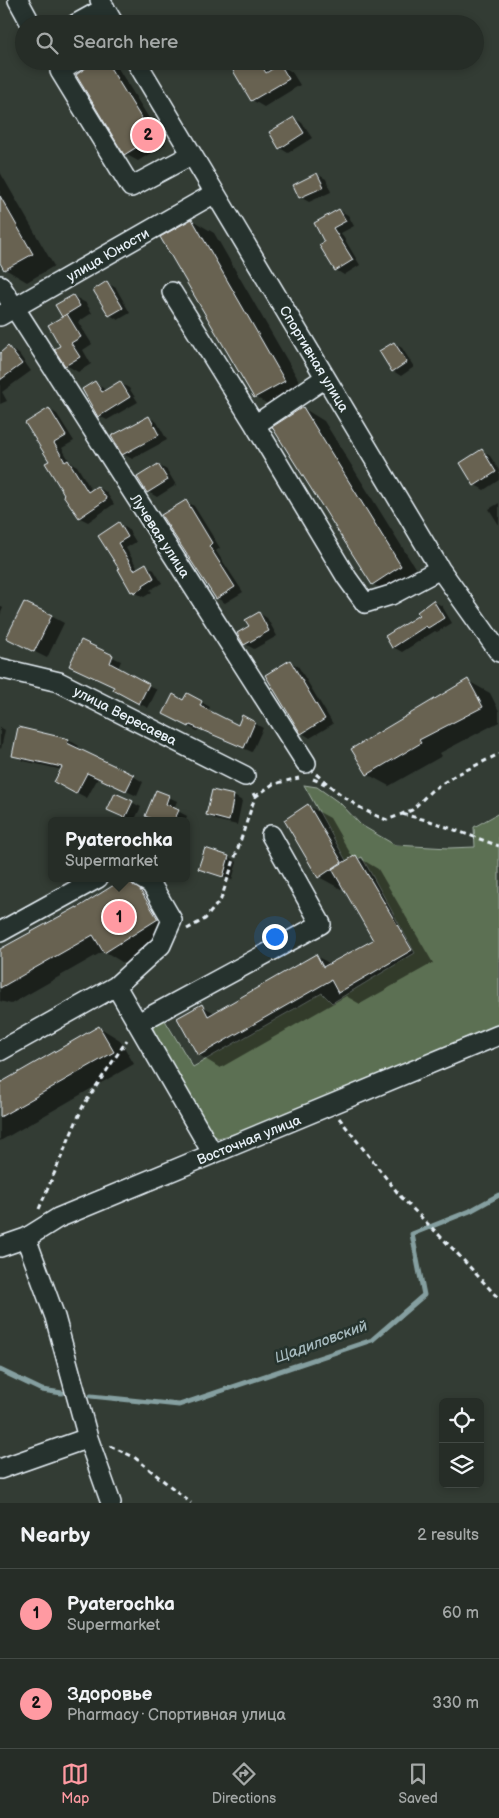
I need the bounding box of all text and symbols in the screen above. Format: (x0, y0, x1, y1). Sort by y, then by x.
search box (15, 15, 484, 70)
icon: search (33, 29, 61, 57)
text: Search here (73, 31, 178, 54)
pin: 2 (132, 116, 164, 154)
street label: улица Юности (64, 224, 152, 286)
street label: Спортивная улица (276, 303, 353, 416)
street label: Лучевая улица (126, 490, 194, 582)
street label: улица Вересаева (71, 683, 180, 750)
popup (48, 817, 190, 882)
text: Pyaterochka (65, 829, 173, 852)
text: Supermarket (65, 852, 158, 871)
pin: 1 (103, 898, 135, 936)
your location (262, 924, 288, 950)
street label: Восточная улица (195, 1111, 304, 1169)
water label: Щадиловский (272, 1316, 370, 1368)
map controls (439, 1398, 484, 1488)
button: locate (439, 1398, 484, 1443)
button: layers (439, 1443, 484, 1488)
text: Nearby (20, 1523, 90, 1548)
text: 2 results (417, 1526, 479, 1545)
text: Pyaterochka (67, 1593, 175, 1616)
text: 1 (33, 1604, 39, 1623)
text: 60 m (442, 1604, 479, 1623)
text: Supermarket (67, 1616, 160, 1635)
text: Здоровье (67, 1683, 152, 1706)
text: 2 (31, 1694, 41, 1713)
text: 330 m (432, 1694, 479, 1713)
text: Pharmacy · Спортивная улица (67, 1706, 286, 1725)
tab: Map (61, 1760, 89, 1807)
tab: Directions (212, 1760, 276, 1807)
tab: Saved (398, 1760, 438, 1807)

